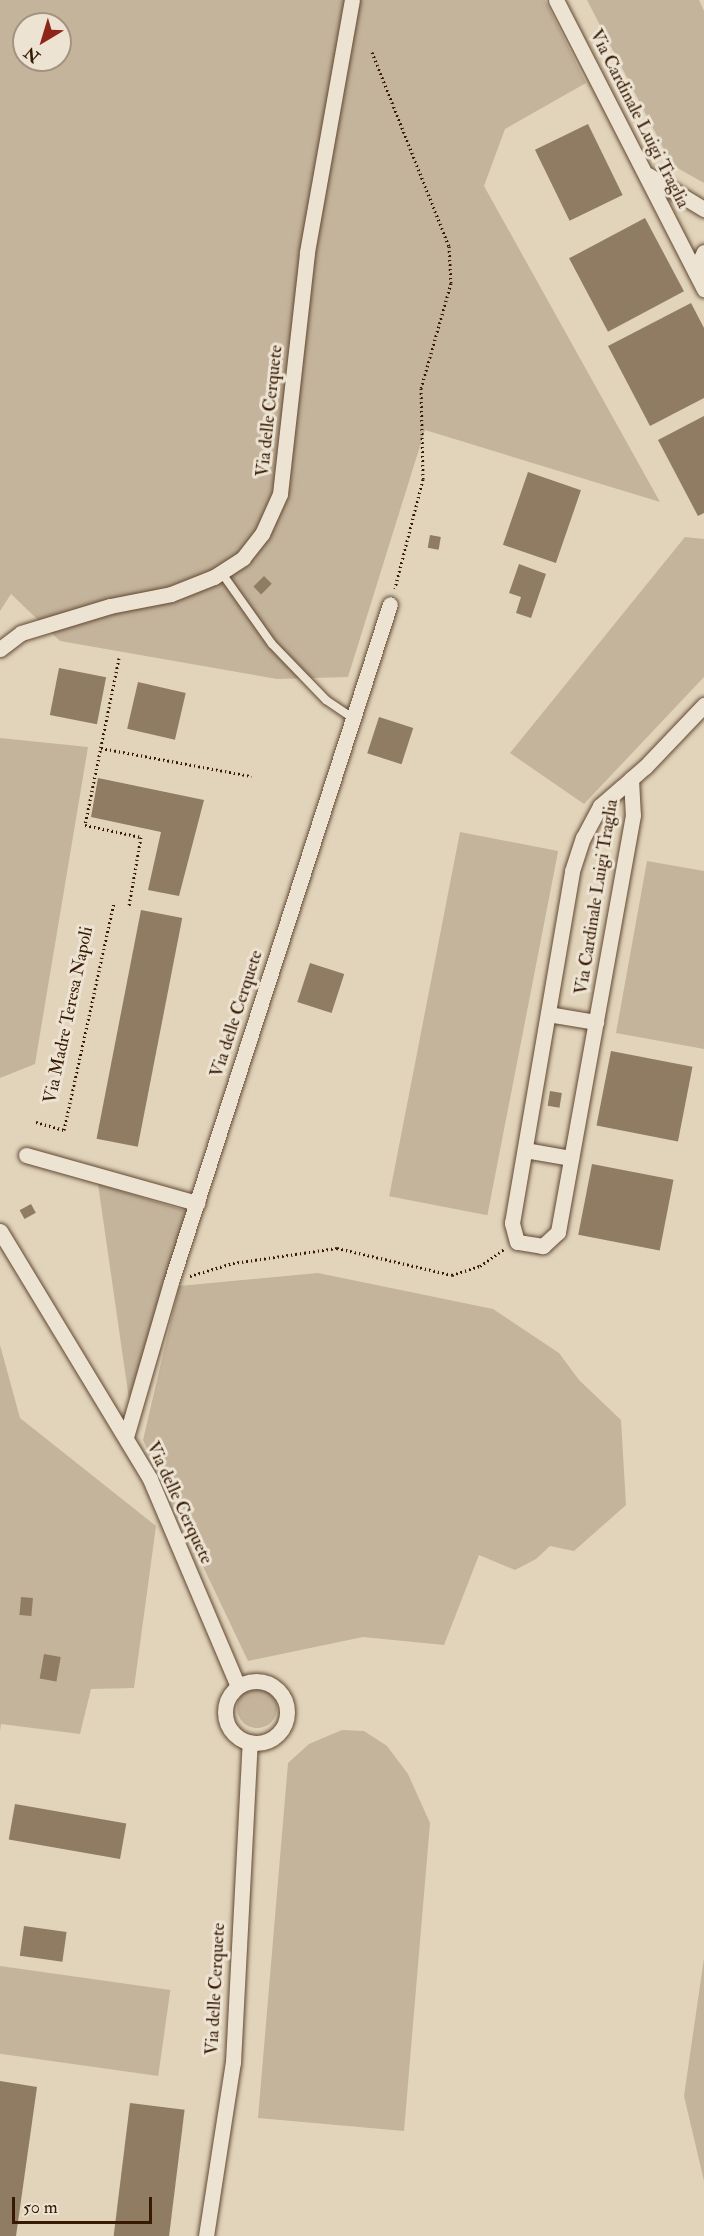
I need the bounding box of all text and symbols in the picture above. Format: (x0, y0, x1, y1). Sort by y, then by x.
north arrow (12, 12, 72, 72)
street label: Via Cardinale Luigi Traglia (584, 26, 694, 212)
text: N (20, 42, 44, 67)
street label: Via delle Cerquete (252, 344, 288, 478)
street label: Via Cardinale Luigi Traglia (571, 798, 623, 996)
street label: Via Madre Teresa Napoli (40, 924, 98, 1106)
street label: Via delle Cerquete (206, 948, 268, 1080)
street label: Via delle Cerquete (141, 1438, 217, 1568)
street label: Via delle Cerquete (202, 1922, 230, 2056)
scale bar (15, 2185, 154, 2223)
text: 50 m (23, 2196, 58, 2219)

